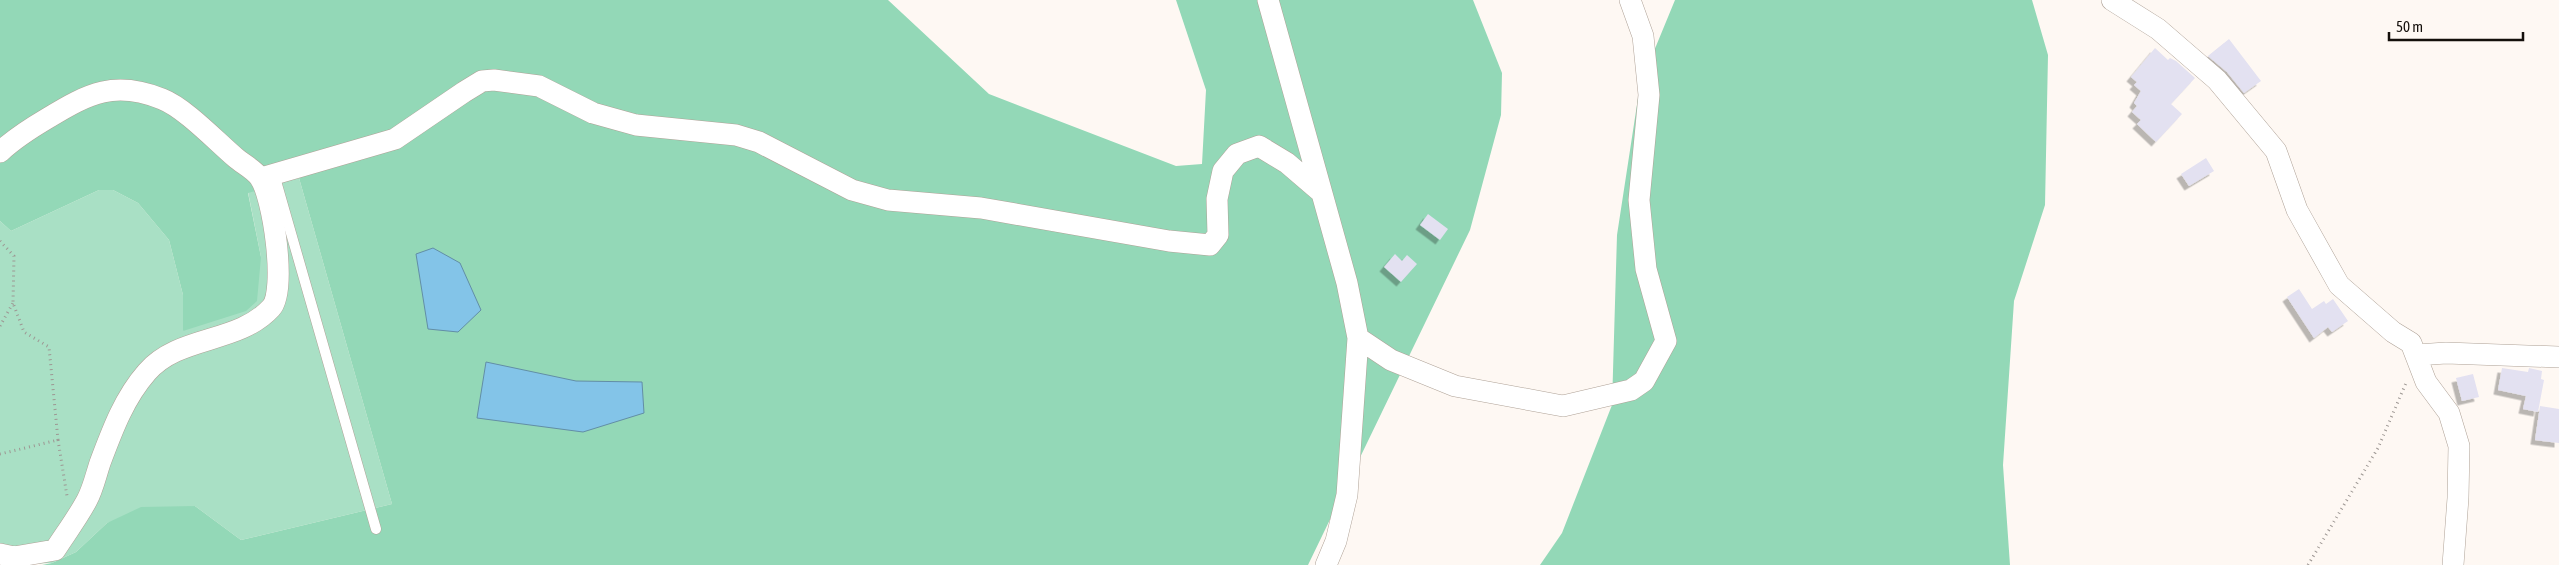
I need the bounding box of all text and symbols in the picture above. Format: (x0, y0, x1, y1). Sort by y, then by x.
scale bar (2389, 10, 2523, 42)
text: 50 m (2396, 18, 2423, 35)

